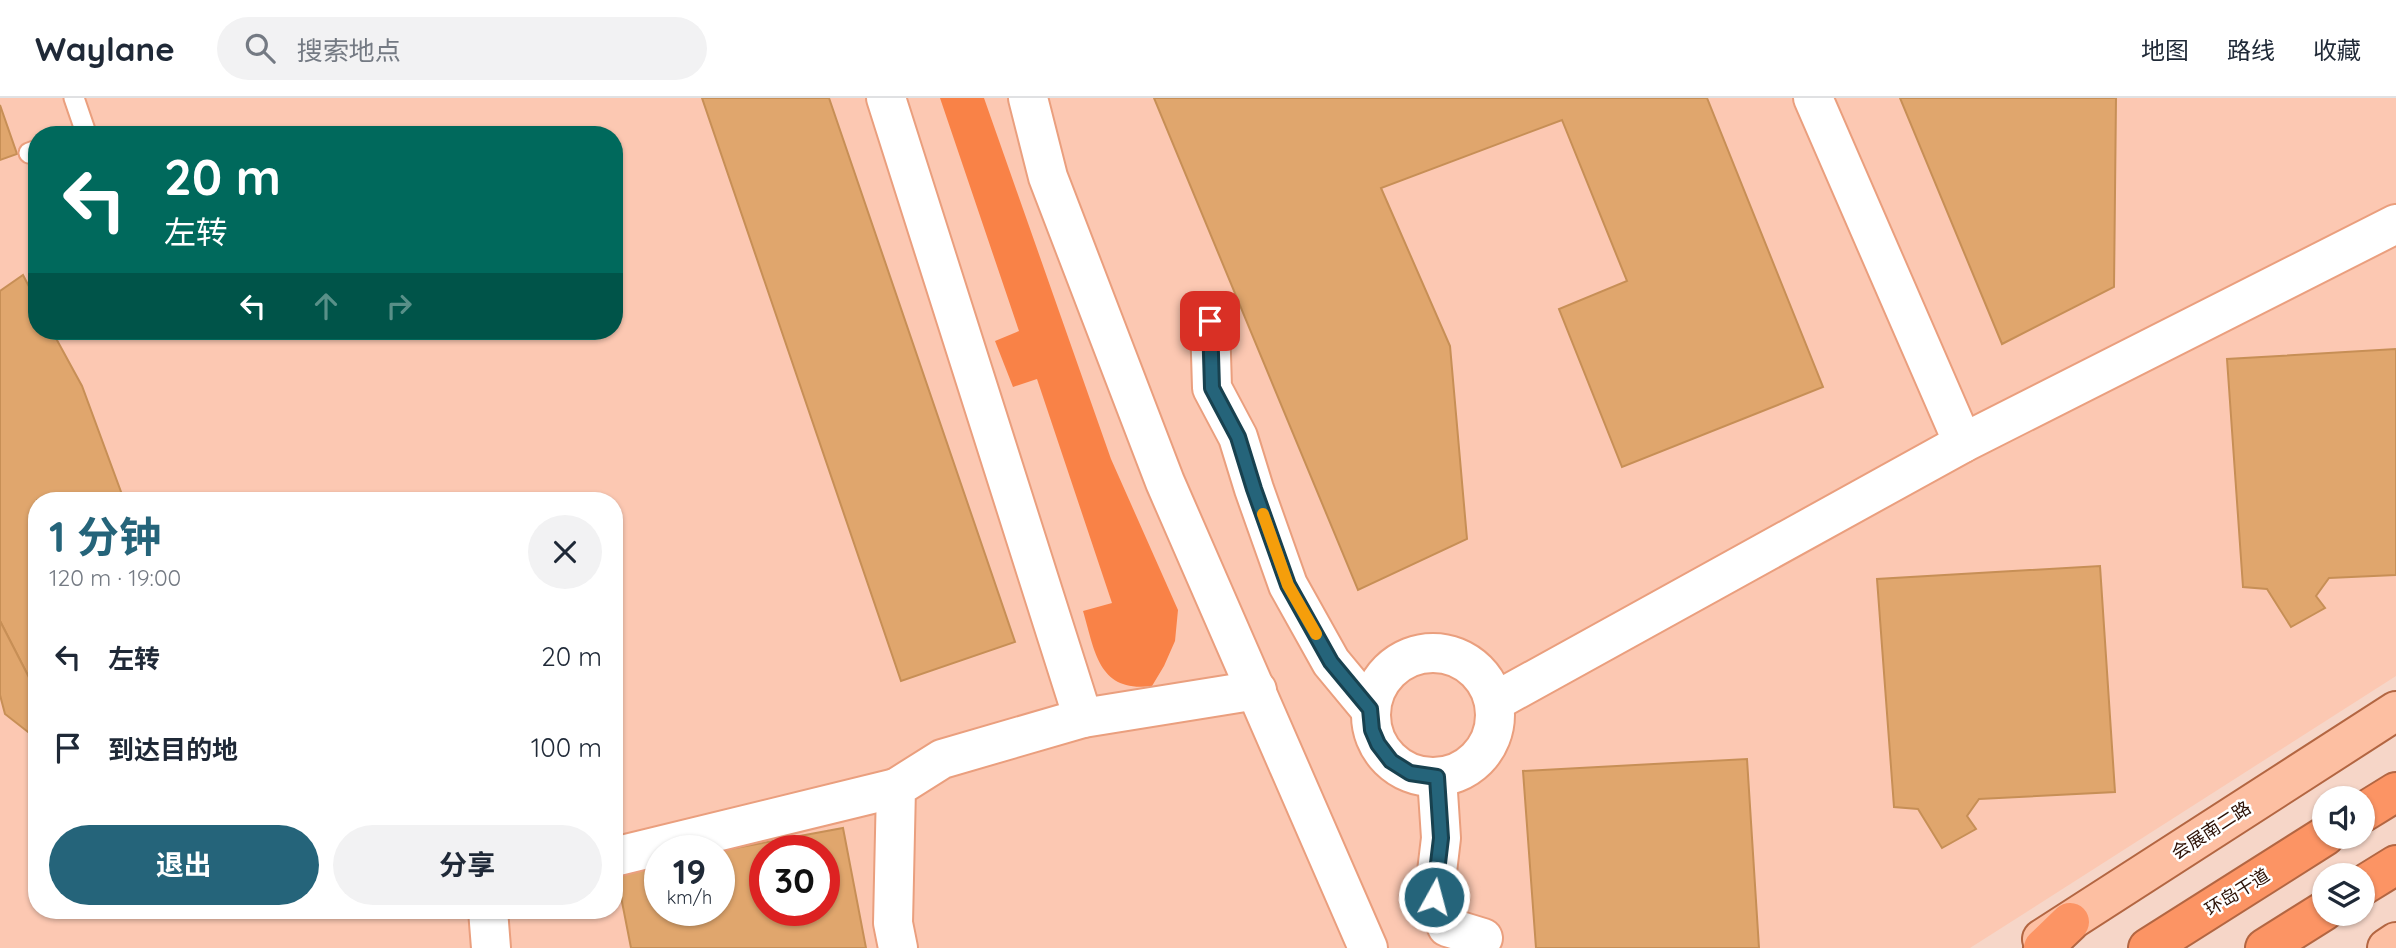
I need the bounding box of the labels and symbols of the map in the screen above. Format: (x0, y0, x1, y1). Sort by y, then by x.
pin (1180, 291, 1240, 351)
street label: 会展南二路 (2167, 796, 2255, 864)
speed limit sign: 30 (749, 835, 840, 926)
position arrow (1397, 860, 1471, 934)
street label: 环岛干道 (2200, 863, 2274, 921)

